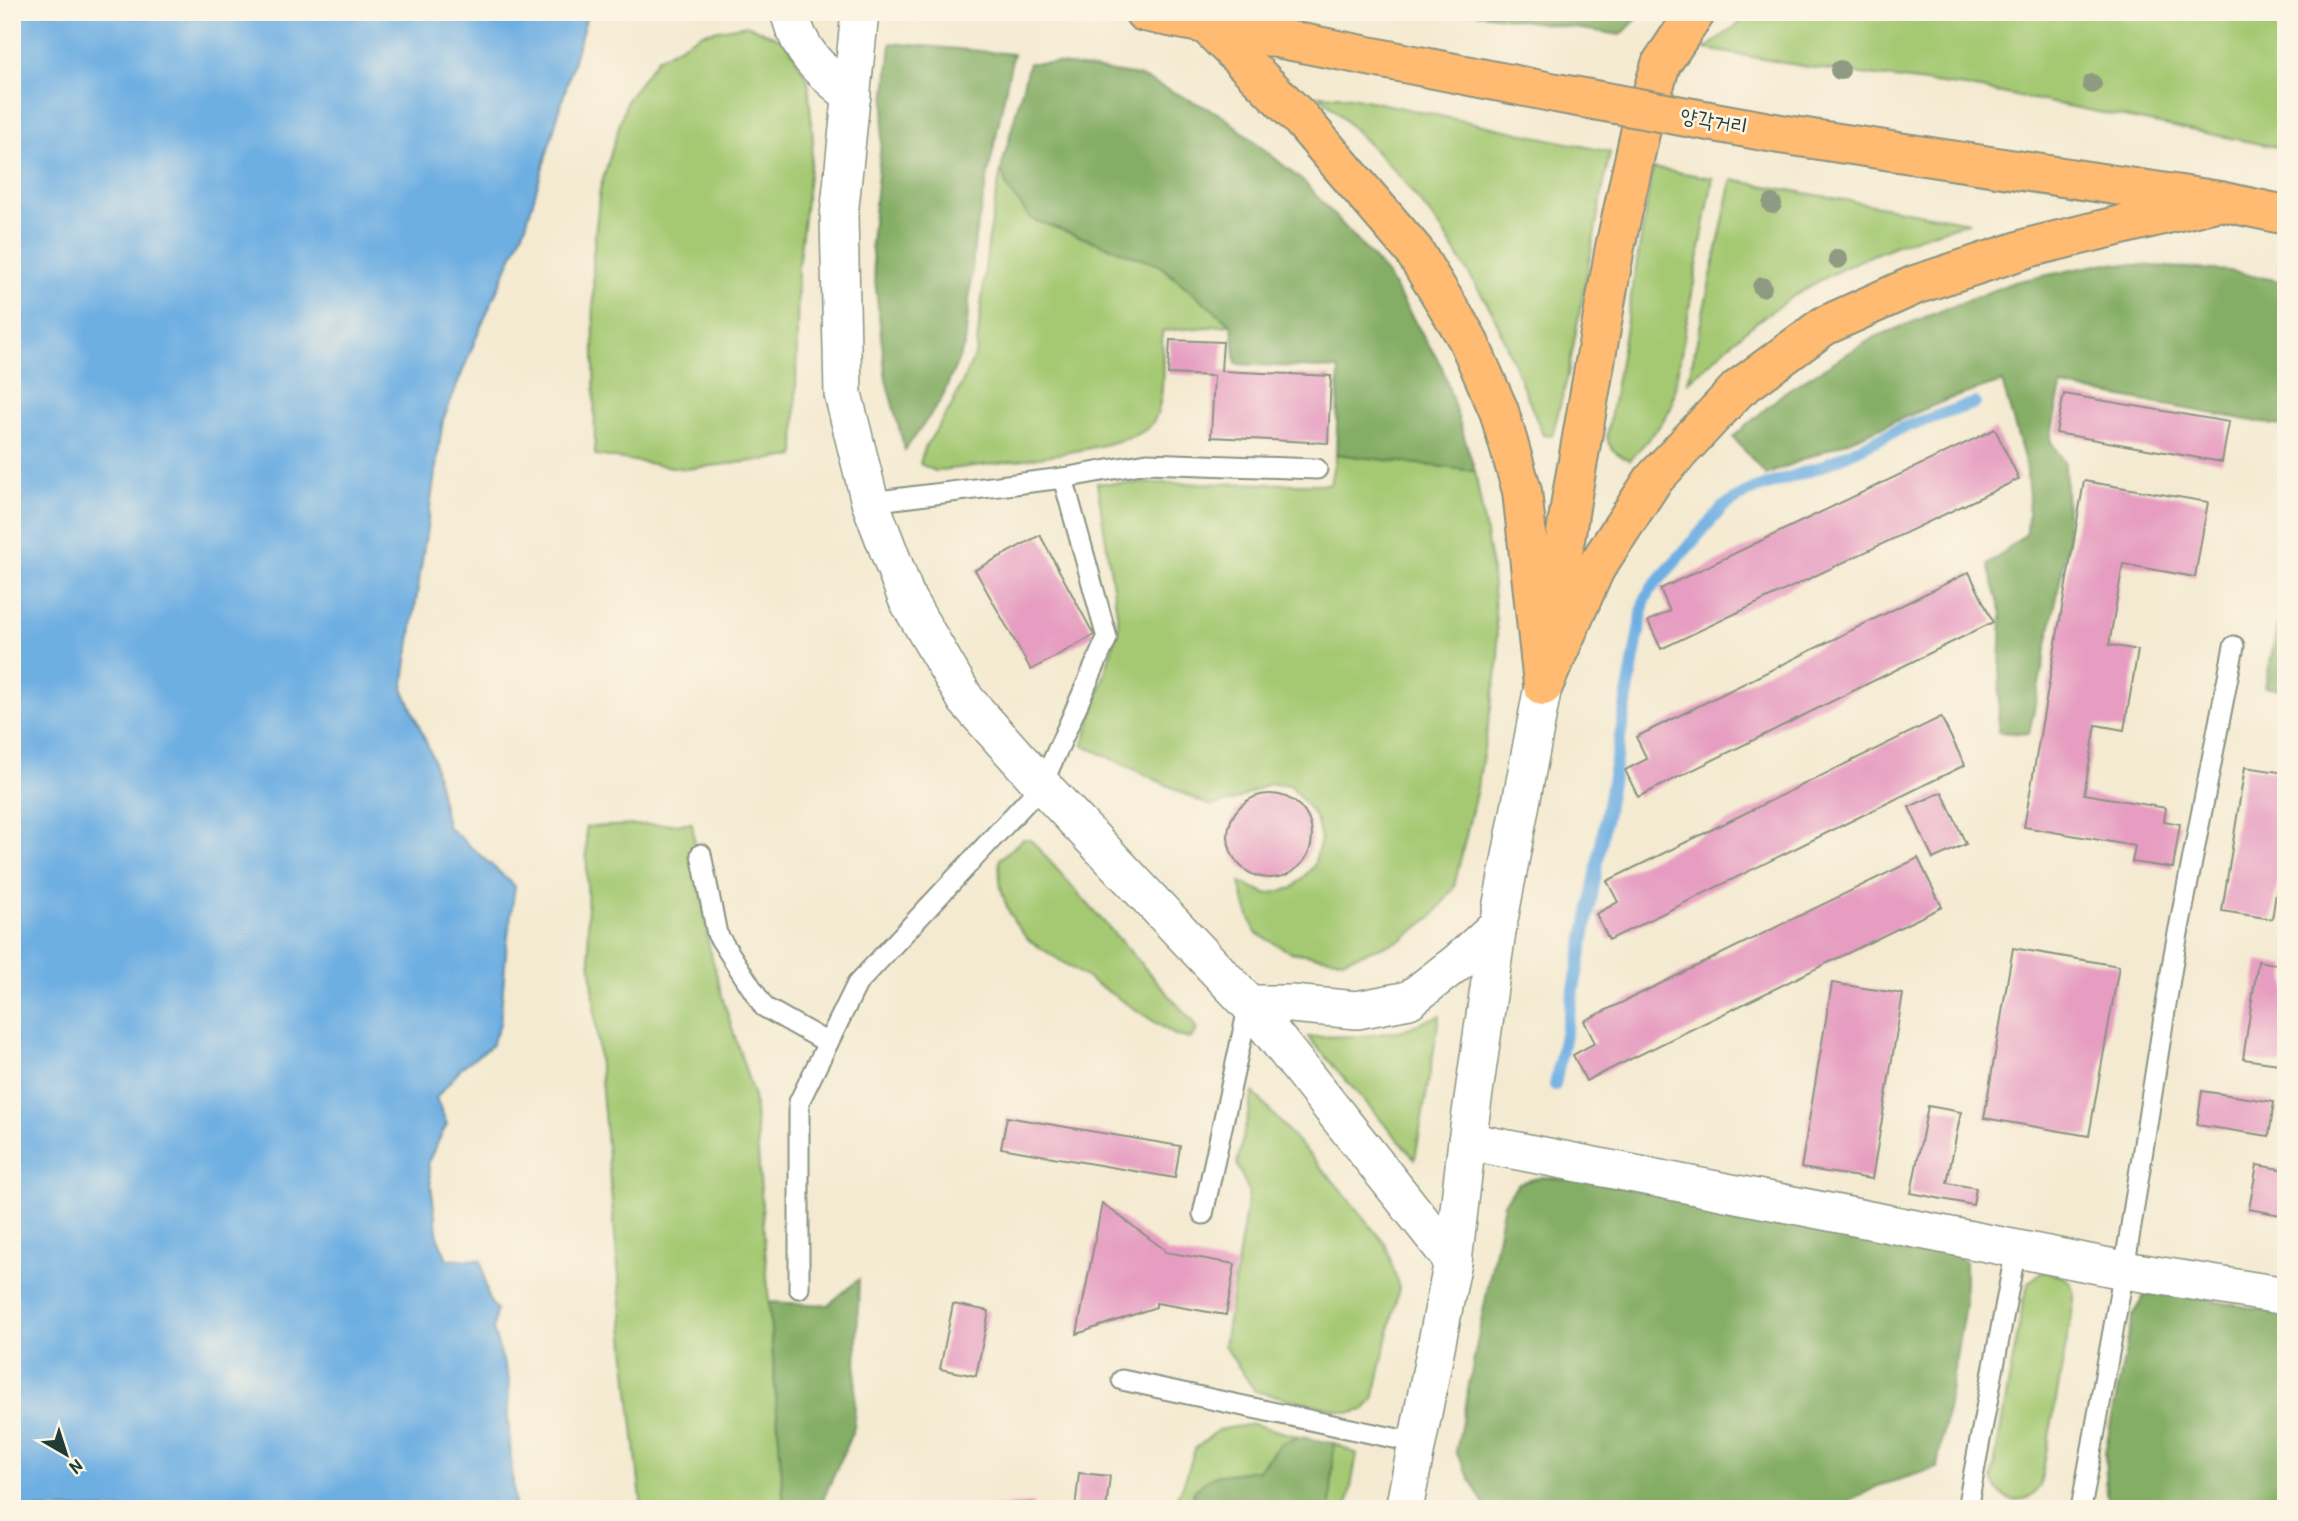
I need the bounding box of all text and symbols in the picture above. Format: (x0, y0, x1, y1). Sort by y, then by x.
street label: 양각거리 (1678, 100, 1750, 141)
north arrow (32, 1420, 102, 1490)
text: N (65, 1454, 89, 1480)

